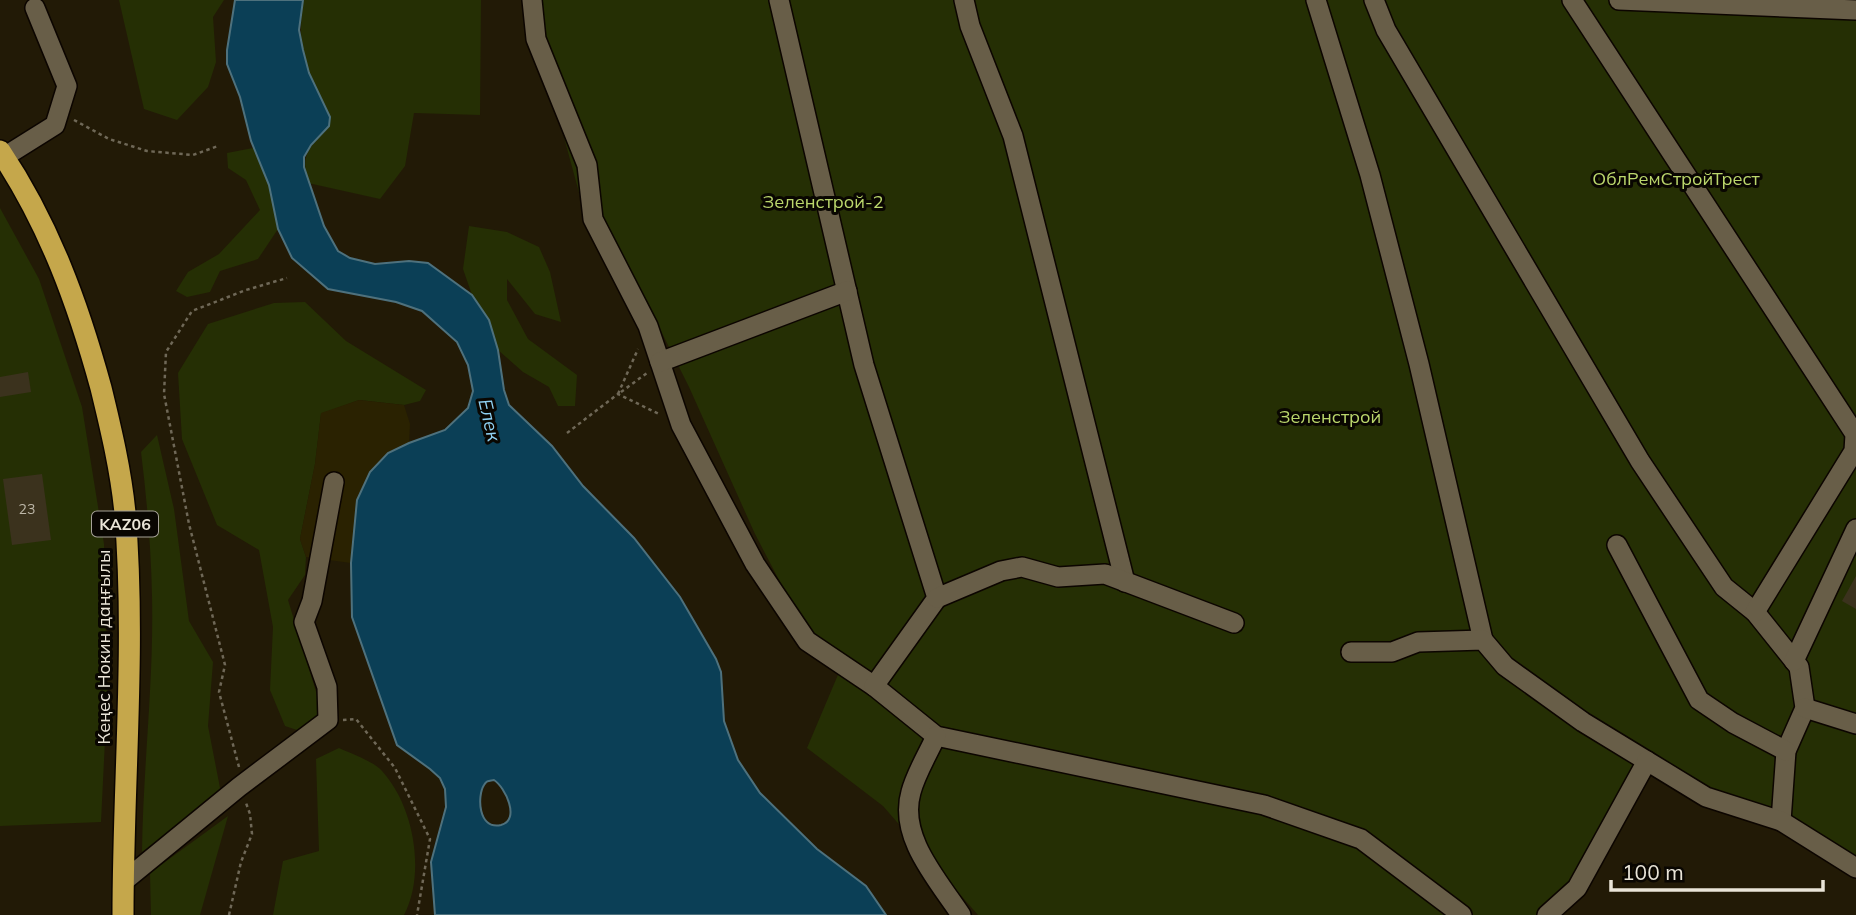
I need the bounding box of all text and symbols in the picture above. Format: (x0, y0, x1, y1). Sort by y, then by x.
park label: ОблРемСтройТрест (1592, 167, 1760, 190)
park label: Зеленстрой-2 (763, 190, 883, 213)
water label: Елек (473, 396, 507, 444)
park label: Зеленстрой (1279, 405, 1381, 428)
house number: 23 (19, 500, 35, 518)
road number: KАZ06 (92, 512, 158, 537)
street label: Кеңес Нокин даңғылы (92, 550, 115, 744)
scale bar (1611, 848, 1823, 892)
text: 100 m (1622, 859, 1684, 885)

